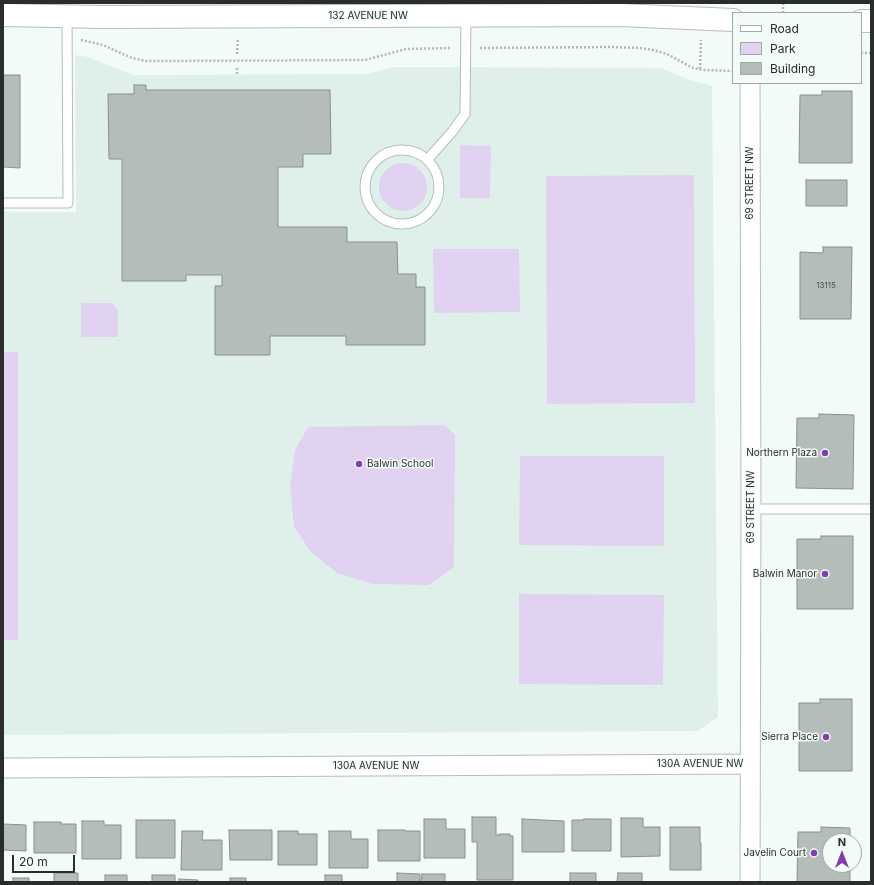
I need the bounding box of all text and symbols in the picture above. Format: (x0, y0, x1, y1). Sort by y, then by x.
street label: 132 AVENUE NW (328, 10, 408, 22)
legend (732, 12, 862, 84)
text: Road (770, 21, 799, 36)
text: Park (770, 41, 796, 56)
text: Building (770, 61, 815, 76)
street label: 69 STREET NW (744, 146, 756, 220)
house number: 13115 (816, 281, 836, 291)
place label: Northern Plaza (746, 447, 817, 459)
marker: Northern Plaza (820, 448, 830, 458)
place label: Balwin School (367, 458, 433, 470)
marker: Balwin School (354, 459, 364, 469)
street label: 69 STREET NW (745, 470, 757, 544)
place label: Balwin Manor (753, 568, 817, 580)
marker: Balwin Manor (820, 569, 830, 579)
place label: Sierra Place (761, 731, 818, 743)
marker: Sierra Place (821, 732, 831, 742)
street label: 130A AVENUE NW (657, 758, 743, 770)
street label: 130A AVENUE NW (333, 760, 419, 772)
north arrow (822, 833, 862, 873)
text: N (838, 835, 846, 849)
scale bar (14, 847, 77, 873)
place label: Javelin Court (744, 847, 806, 859)
marker: Javelin Court (809, 848, 819, 858)
text: 20 m (19, 854, 48, 869)

